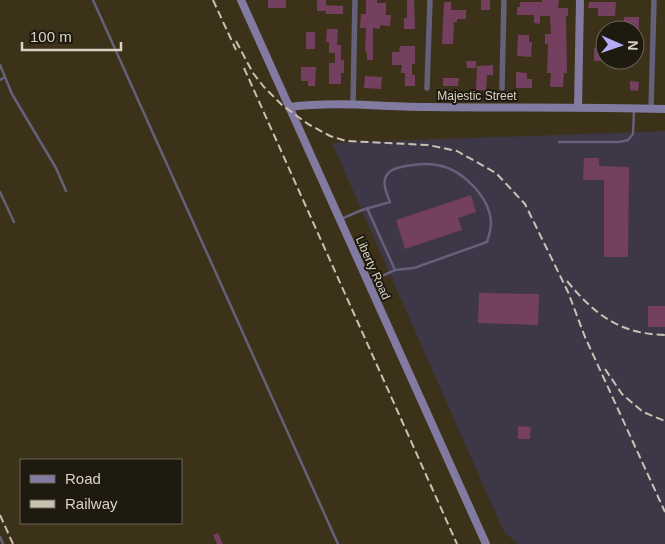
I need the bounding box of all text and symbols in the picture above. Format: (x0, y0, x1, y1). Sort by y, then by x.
scale bar (22, 20, 121, 52)
north arrow (595, 20, 645, 70)
text: 100 m (30, 28, 72, 45)
text: N (625, 40, 641, 51)
street label: Majestic Street (437, 89, 517, 103)
street label: Liberty Road (353, 234, 393, 302)
legend (20, 459, 182, 524)
text: Road (65, 470, 101, 487)
text: Railway (65, 495, 118, 512)

